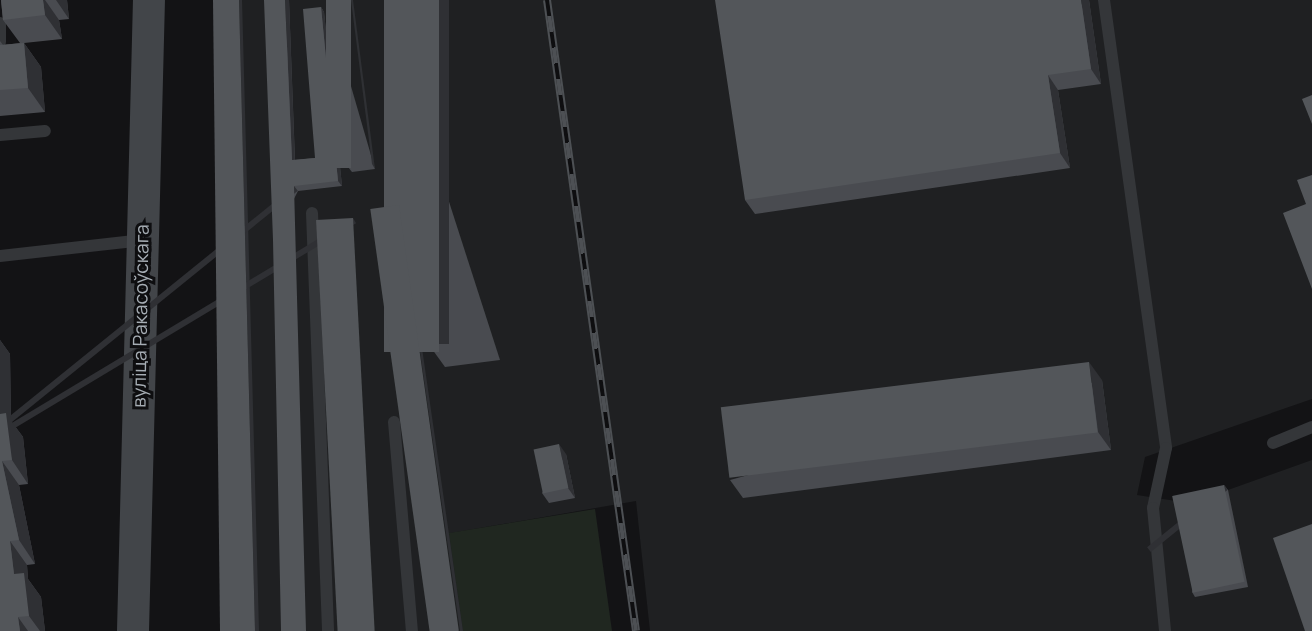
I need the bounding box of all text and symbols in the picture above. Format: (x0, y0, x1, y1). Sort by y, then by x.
street label: вуліца Ракасоўскага (128, 224, 154, 408)

